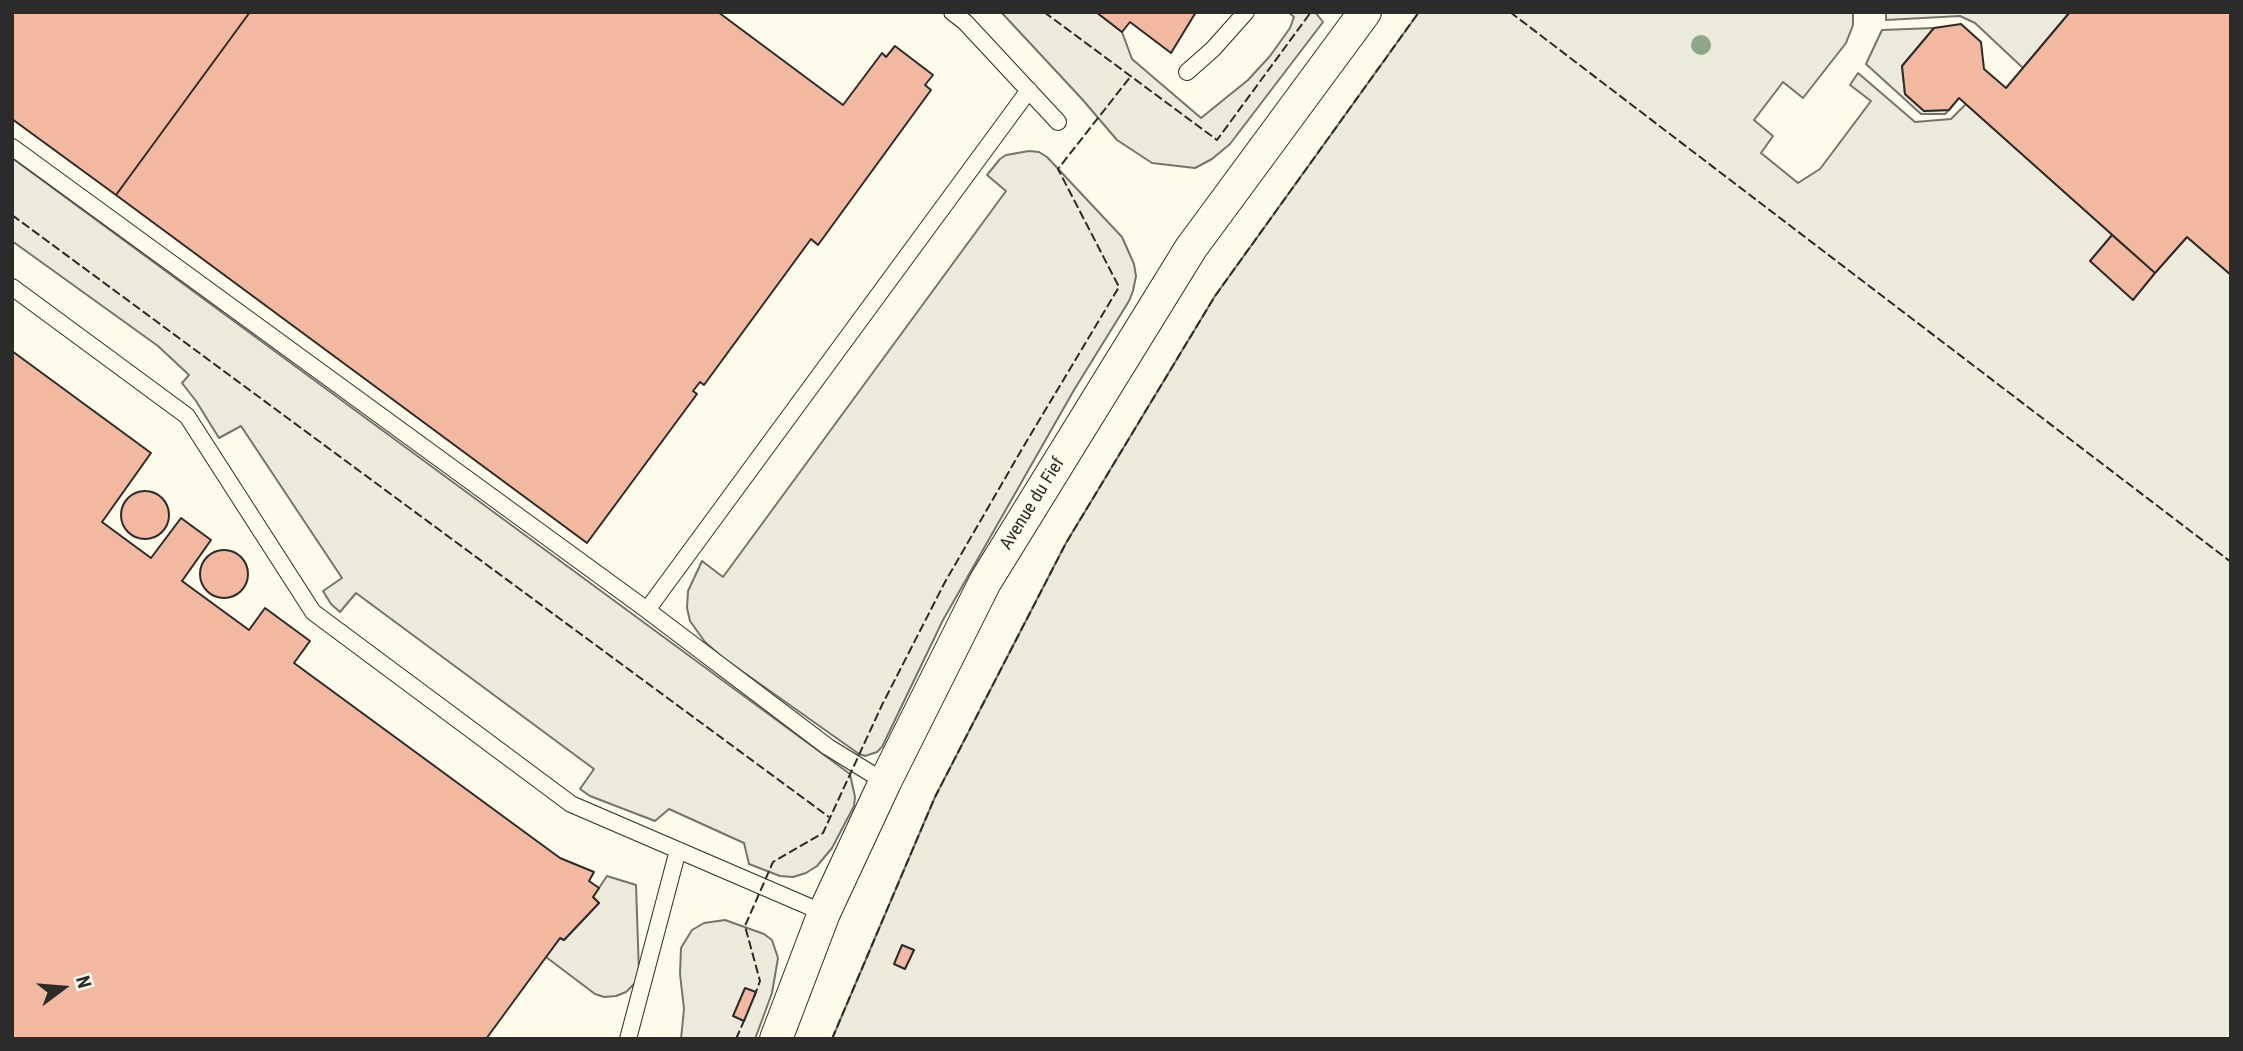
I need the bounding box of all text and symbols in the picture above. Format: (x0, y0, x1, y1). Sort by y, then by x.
street label: Avenue du Fief (996, 454, 1070, 554)
north arrow (28, 953, 98, 1023)
text: N (71, 973, 96, 991)

